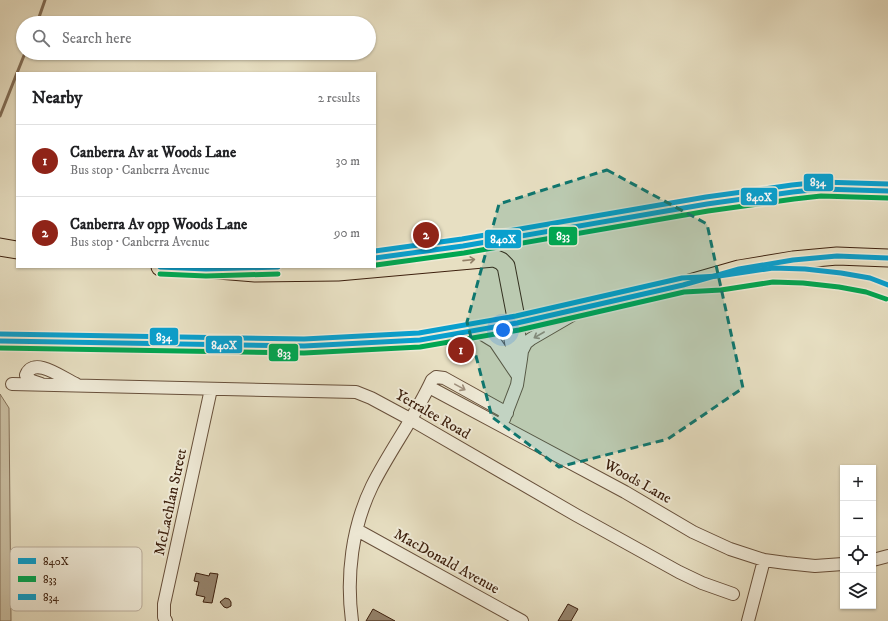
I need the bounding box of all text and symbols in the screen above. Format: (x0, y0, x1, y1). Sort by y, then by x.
search box (16, 16, 376, 60)
icon: search (30, 27, 52, 49)
text: Search here (62, 29, 131, 48)
text: Nearby (32, 87, 82, 109)
text: 2 results (318, 90, 360, 106)
text: Canberra Av at Woods Lane (70, 143, 236, 162)
text: 1 (43, 153, 47, 169)
text: 30 m (336, 153, 360, 169)
text: Bus stop · Canberra Avenue (70, 162, 210, 178)
line badge: 834 (803, 173, 834, 192)
text: 834 (810, 176, 827, 190)
line badge: 840X (740, 187, 778, 206)
text: 840X (746, 191, 773, 205)
text: Canberra Av opp Woods Lane (70, 215, 247, 234)
pin: 2 (413, 220, 439, 250)
text: 2 (42, 225, 48, 241)
text: 90 m (334, 225, 360, 241)
line badge: 833 (548, 226, 578, 246)
line badge: 840X (484, 229, 522, 249)
text: 833 (556, 230, 570, 244)
text: 840X (490, 233, 517, 247)
text: Bus stop · Canberra Avenue (70, 234, 210, 250)
one-way arrow (462, 256, 475, 264)
your location (493, 320, 513, 340)
line badge: 834 (149, 327, 179, 346)
text: 834 (156, 331, 173, 345)
one-way arrow (533, 331, 545, 339)
line badge: 840X (205, 335, 243, 354)
pin: 1 (448, 335, 474, 365)
text: 840X (211, 339, 238, 353)
line badge: 833 (268, 343, 299, 362)
text: 833 (277, 347, 291, 361)
one-way arrow (453, 384, 465, 391)
street label: Yerralee Road (392, 385, 474, 444)
street label: McLachlan Street (150, 447, 191, 557)
street label: Woods Lane (600, 455, 675, 508)
map controls (840, 465, 876, 609)
button: + (840, 465, 876, 501)
button: − (840, 501, 876, 537)
street label: MacDonald Avenue (391, 525, 503, 598)
button: locate (840, 537, 876, 573)
legend (10, 547, 142, 611)
text: 840X (43, 555, 69, 569)
text: 833 (43, 573, 57, 587)
button: layers (840, 573, 876, 609)
text: 834 (43, 591, 60, 605)

